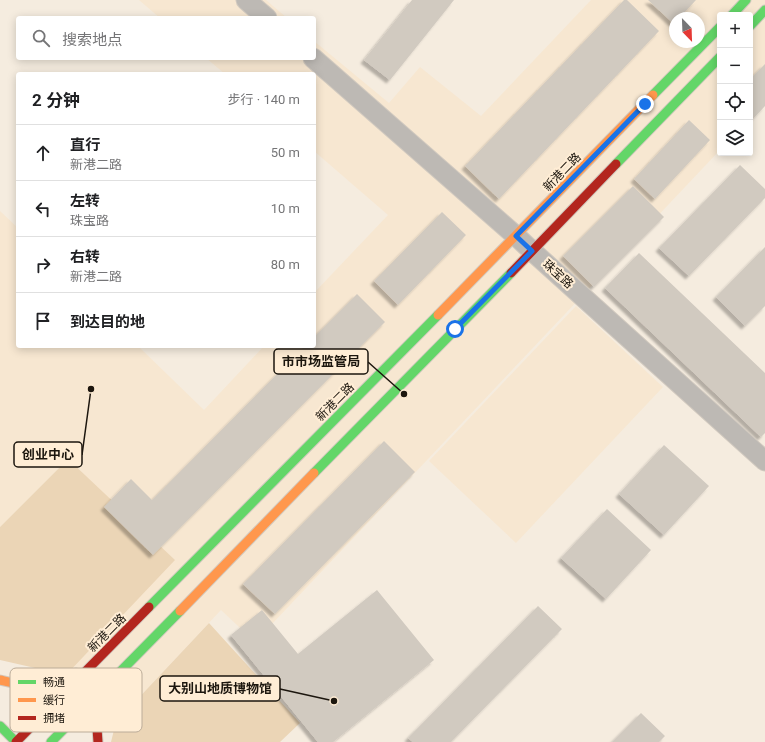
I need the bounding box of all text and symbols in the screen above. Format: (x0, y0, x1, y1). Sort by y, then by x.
north arrow (669, 12, 705, 48)
map controls (717, 12, 753, 156)
button: + (717, 12, 753, 48)
search box (16, 16, 316, 60)
icon: search (30, 27, 52, 49)
text: 搜索地点 (62, 31, 122, 49)
button: − (717, 48, 753, 84)
button: locate (717, 84, 753, 120)
text: 2 分钟 (32, 90, 80, 110)
text: 步行 · 140 m (228, 92, 300, 107)
route end (636, 95, 654, 113)
button: layers (717, 120, 753, 156)
text: 直行 (70, 136, 100, 154)
icon: ahead (32, 142, 54, 164)
text: 50 m (271, 145, 300, 160)
street label: 新港二路 (540, 150, 584, 194)
text: 新港二路 (70, 157, 122, 172)
text: 左转 (70, 192, 100, 210)
icon: left (32, 198, 54, 220)
text: 10 m (271, 201, 300, 216)
text: 珠宝路 (70, 213, 109, 228)
text: 右转 (70, 248, 100, 266)
icon: right (32, 254, 54, 276)
text: 80 m (271, 257, 300, 272)
street label: 珠宝路 (540, 257, 576, 291)
text: 新港二路 (70, 269, 122, 284)
icon: arrive (32, 310, 54, 332)
text: 到达目的地 (70, 313, 145, 331)
route start (446, 320, 464, 338)
callout: 市市场监管局 (274, 349, 368, 374)
text: 市市场监管局 (282, 354, 360, 369)
street label: 新港二路 (313, 380, 357, 424)
callout: 创业中心 (14, 442, 82, 467)
text: 创业中心 (22, 447, 74, 462)
street label: 新港二路 (85, 611, 129, 655)
legend (10, 668, 142, 732)
text: 畅通 (43, 676, 65, 689)
callout: 大别山地质博物馆 (160, 676, 280, 701)
text: 大别山地质博物馆 (168, 681, 272, 696)
text: 缓行 (43, 694, 65, 707)
text: 拥堵 (43, 712, 65, 725)

